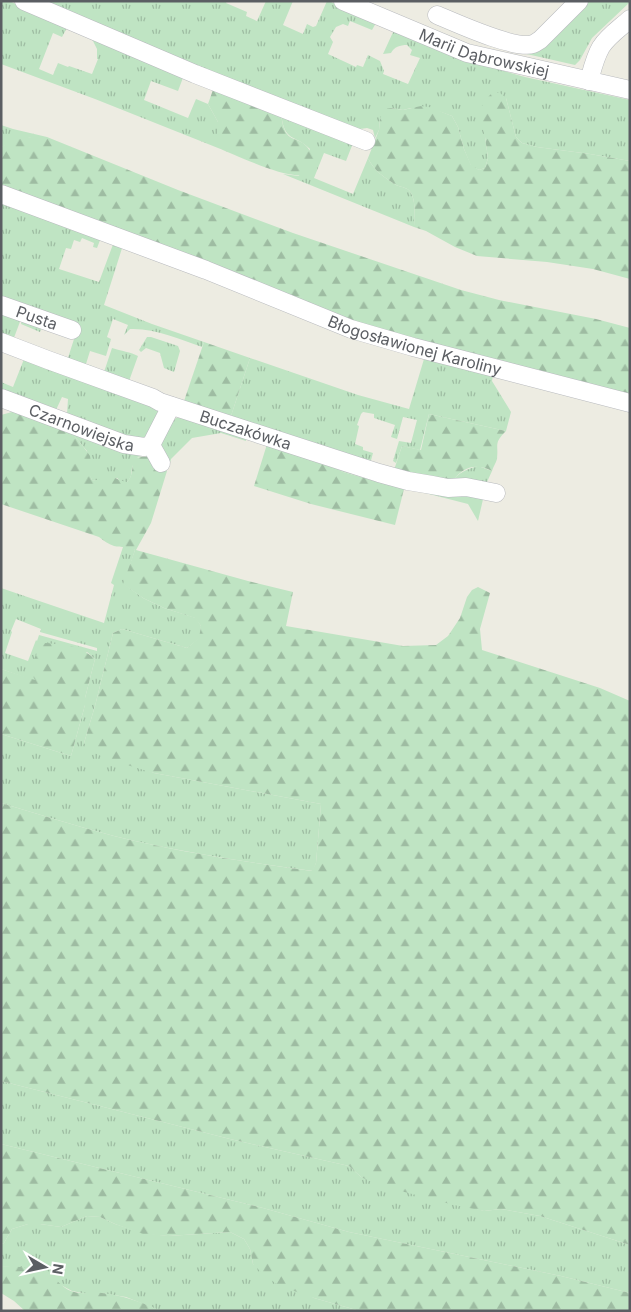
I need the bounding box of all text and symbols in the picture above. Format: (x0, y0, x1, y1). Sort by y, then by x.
street label: Marii Dąbrowskiej (416, 24, 551, 81)
street label: Pusta (14, 301, 60, 334)
street label: Błogosławionej Karoliny (325, 311, 504, 379)
street label: Czarnowiejska (26, 399, 136, 455)
street label: Buczakówka (197, 406, 294, 454)
north arrow (20, 1242, 70, 1292)
text: N (49, 1263, 68, 1276)

